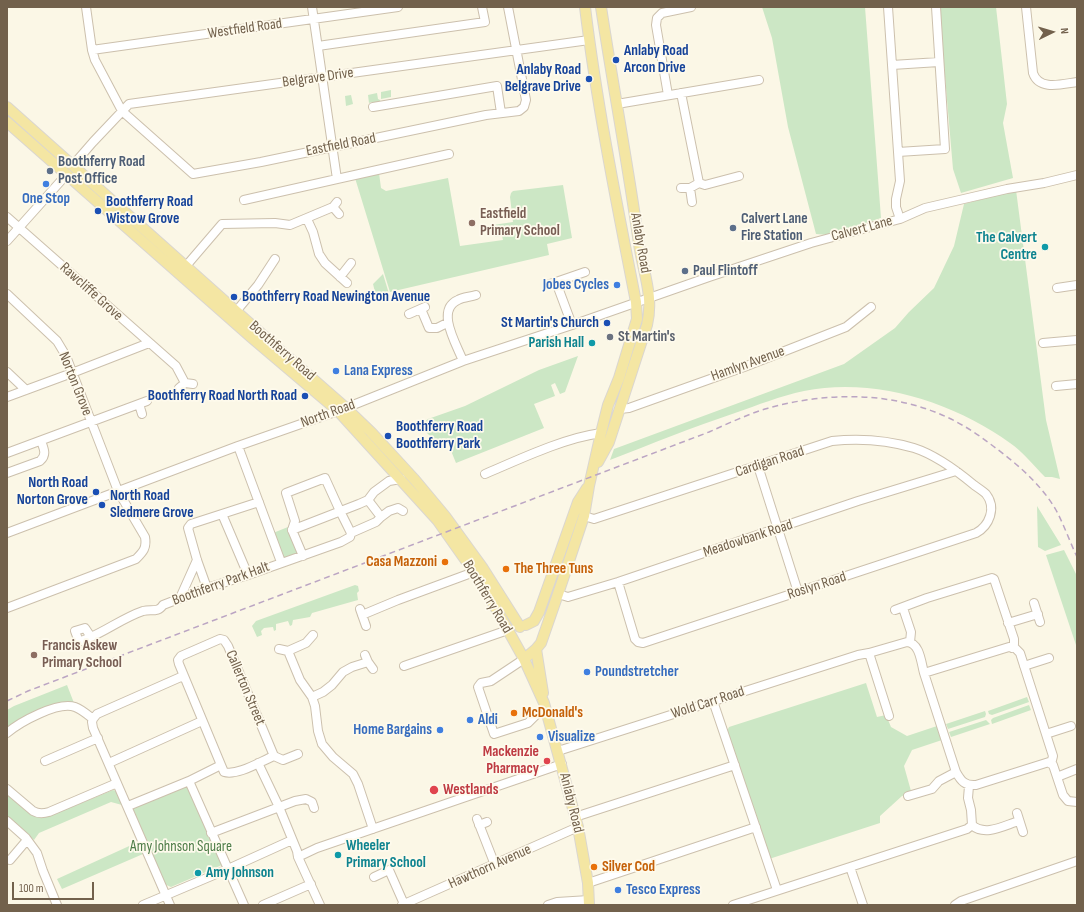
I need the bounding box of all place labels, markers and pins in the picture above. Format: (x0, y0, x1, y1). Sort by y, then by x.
place label: Anlaby Road Arcon Drive (624, 42, 689, 77)
marker: Anlaby Road Arcon Drive (611, 55, 621, 65)
place label: Anlaby Road Belgrave Drive (505, 61, 581, 96)
marker: Anlaby Road Belgrave Drive (584, 74, 594, 84)
place label: Boothferry Road Post Office (58, 153, 145, 188)
marker: Boothferry Road Post Office (45, 166, 55, 176)
marker: One Stop (41, 179, 51, 189)
place label: One Stop (22, 190, 70, 208)
place label: Boothferry Road Wistow Grove (106, 193, 193, 228)
place label: Eastfield Primary School (480, 205, 560, 240)
marker: Boothferry Road Wistow Grove (93, 206, 103, 216)
place label: Calvert Lane Fire Station (741, 210, 808, 245)
marker: Eastfield Primary School (467, 218, 477, 228)
marker: Calvert Lane Fire Station (728, 223, 738, 233)
place label: The Calvert Centre (976, 229, 1037, 264)
marker: The Calvert Centre (1040, 242, 1050, 252)
place label: Paul Flintoff (693, 262, 758, 280)
marker: Paul Flintoff (680, 266, 690, 276)
place label: Jobes Cycles (543, 276, 609, 294)
marker: Jobes Cycles (612, 280, 622, 290)
place label: Boothferry Road Newington Avenue (242, 288, 430, 306)
marker: Boothferry Road Newington Avenue (229, 292, 239, 302)
place label: St Martin's Church (501, 314, 599, 332)
marker: St Martin's Church (602, 318, 612, 328)
place label: St Martin's (618, 328, 675, 346)
marker: St Martin's (605, 332, 615, 342)
place label: Parish Hall (529, 334, 584, 352)
marker: Parish Hall (587, 338, 597, 348)
place label: Lana Express (344, 362, 413, 380)
marker: Lana Express (331, 366, 341, 376)
place label: Boothferry Road North Road (148, 387, 297, 405)
marker: Boothferry Road North Road (300, 391, 310, 401)
place label: Boothferry Road Boothferry Park (396, 418, 483, 453)
marker: Boothferry Road Boothferry Park (383, 431, 393, 441)
place label: North Road Norton Grove (17, 474, 88, 509)
marker: North Road Norton Grove (91, 487, 101, 497)
place label: North Road Sledmere Grove (110, 487, 194, 522)
marker: North Road Sledmere Grove (97, 500, 107, 510)
place label: Casa Mazzoni (366, 553, 437, 571)
marker: Casa Mazzoni (440, 557, 450, 567)
place label: The Three Tuns (514, 560, 593, 578)
marker: The Three Tuns (501, 564, 511, 574)
place label: Francis Askew Primary School (42, 637, 122, 672)
marker: Francis Askew Primary School (29, 650, 39, 660)
place label: Poundstretcher (595, 663, 679, 681)
marker: Poundstretcher (582, 667, 592, 677)
place label: McDonald's (522, 704, 583, 722)
marker: McDonald's (509, 708, 519, 718)
place label: Aldi (478, 711, 498, 729)
marker: Aldi (465, 715, 475, 725)
place label: Home Bargains (353, 721, 432, 739)
marker: Home Bargains (435, 725, 445, 735)
place label: Visualize (548, 728, 595, 746)
marker: Visualize (535, 732, 545, 742)
place label: Mackenzie Pharmacy (483, 743, 539, 778)
marker: Mackenzie Pharmacy (542, 756, 552, 766)
place label: Westlands (443, 781, 498, 799)
marker: Westlands (428, 784, 440, 796)
place label: Wheeler Primary School (346, 837, 426, 872)
marker: Wheeler Primary School (333, 850, 343, 860)
place label: Silver Cod (602, 858, 655, 876)
marker: Silver Cod (589, 862, 599, 872)
place label: Amy Johnson (206, 864, 274, 882)
marker: Amy Johnson (193, 868, 203, 878)
place label: Tesco Express (626, 881, 700, 899)
marker: Tesco Express (613, 885, 623, 895)

